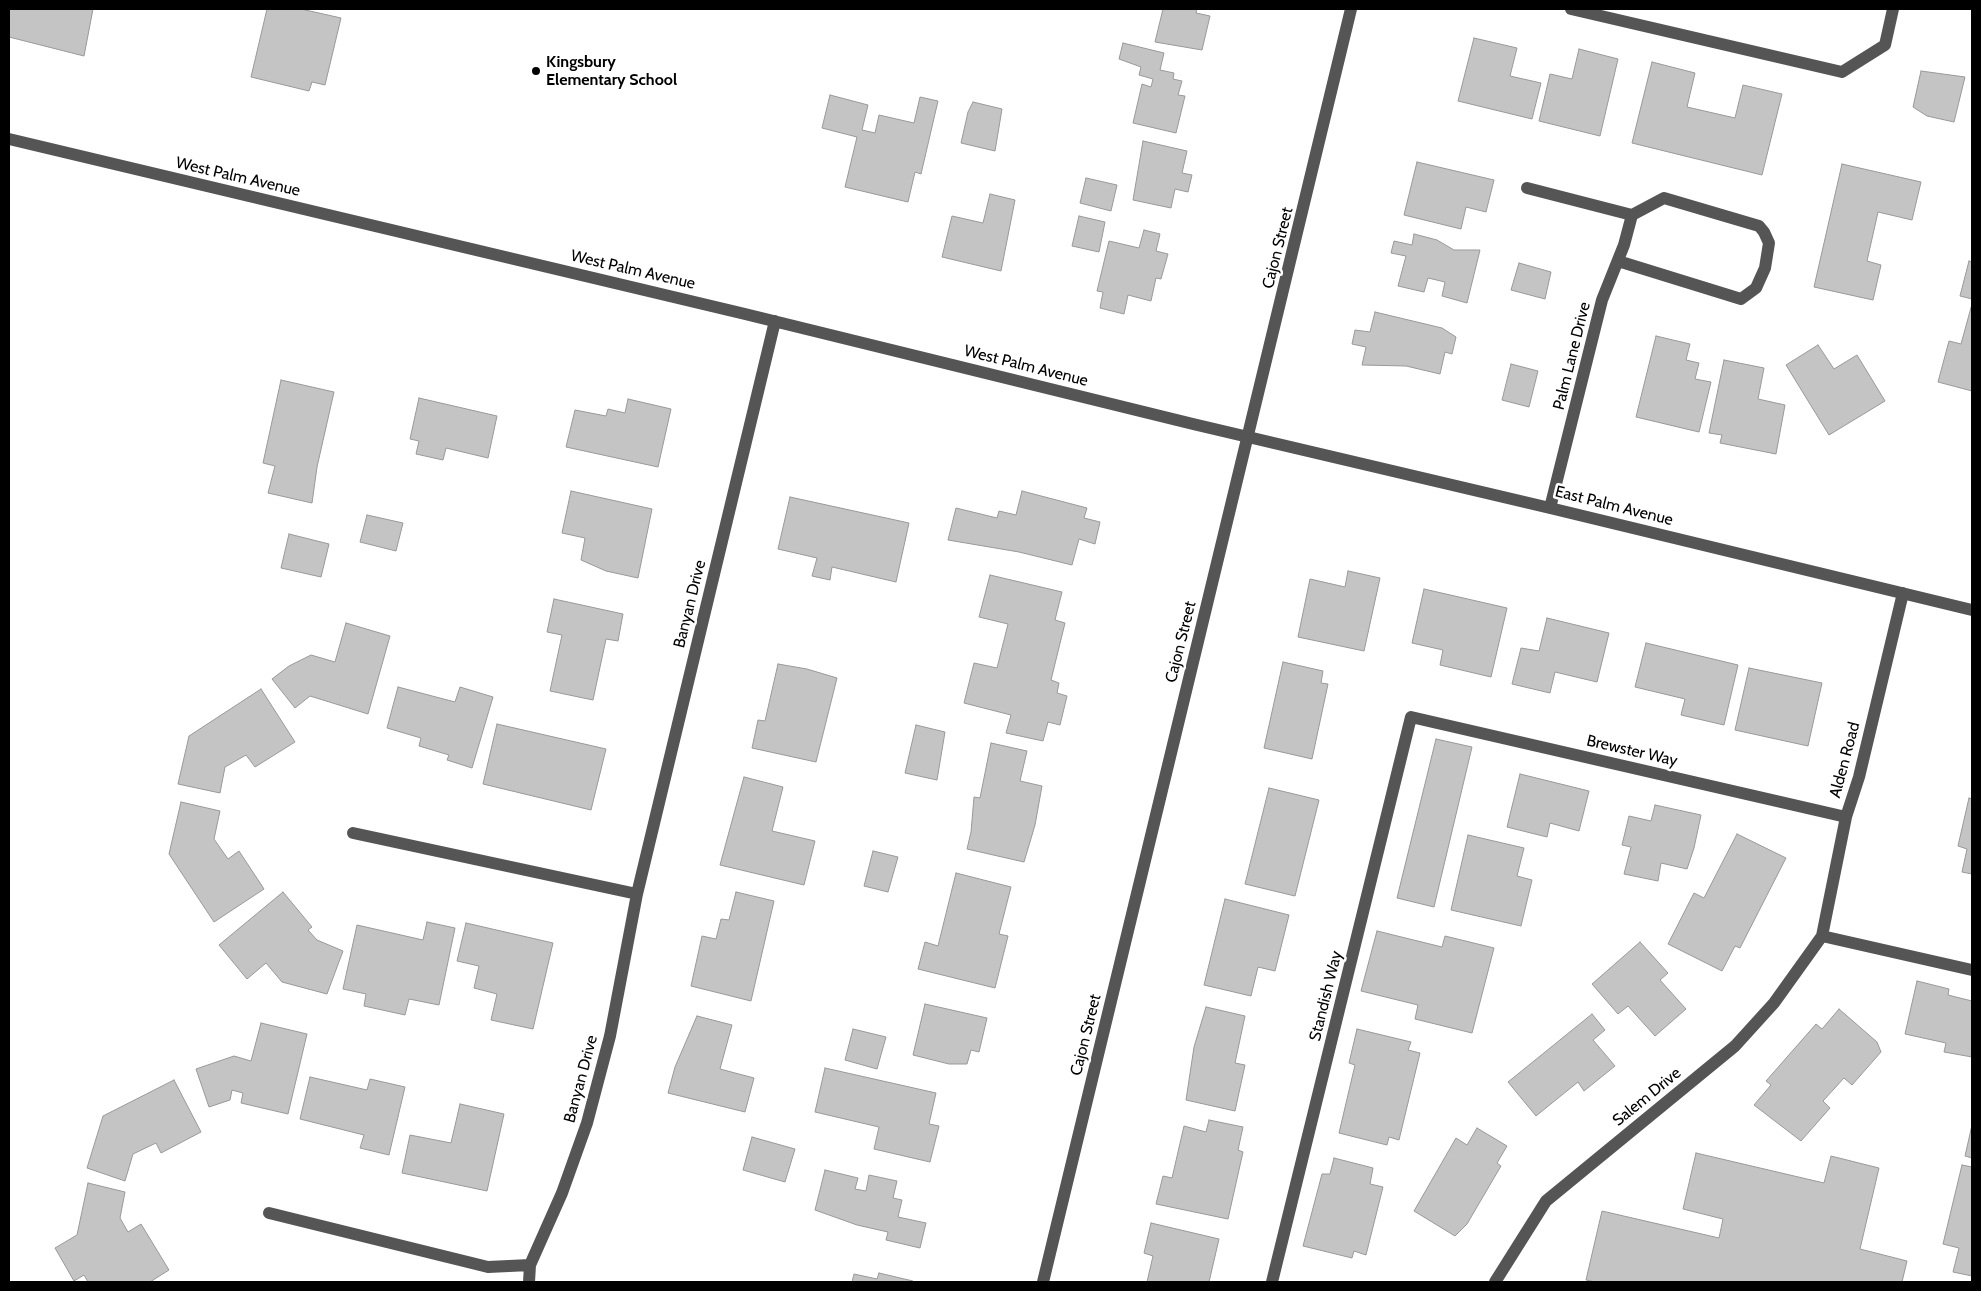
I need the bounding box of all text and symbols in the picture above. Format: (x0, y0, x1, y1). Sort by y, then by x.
place label: Kingsbury Elementary School (546, 52, 677, 90)
marker: Kingsbury Elementary School (530, 65, 542, 77)
street label: West Palm Avenue (174, 153, 302, 201)
street label: Cajon Street (1259, 205, 1297, 291)
street label: West Palm Avenue (569, 246, 697, 294)
street label: Palm Lane Drive (1549, 300, 1595, 412)
street label: West Palm Avenue (962, 341, 1090, 391)
street label: East Palm Avenue (1553, 482, 1675, 530)
street label: Banyan Drive (670, 558, 710, 650)
street label: Cajon Street (1162, 599, 1200, 685)
street label: Alden Road (1826, 720, 1864, 800)
street label: Brewster Way (1585, 731, 1679, 771)
street label: Standish Way (1306, 949, 1346, 1043)
street label: Cajon Street (1067, 992, 1105, 1078)
street label: Banyan Drive (560, 1033, 602, 1125)
street label: Salem Drive (1609, 1064, 1685, 1130)

